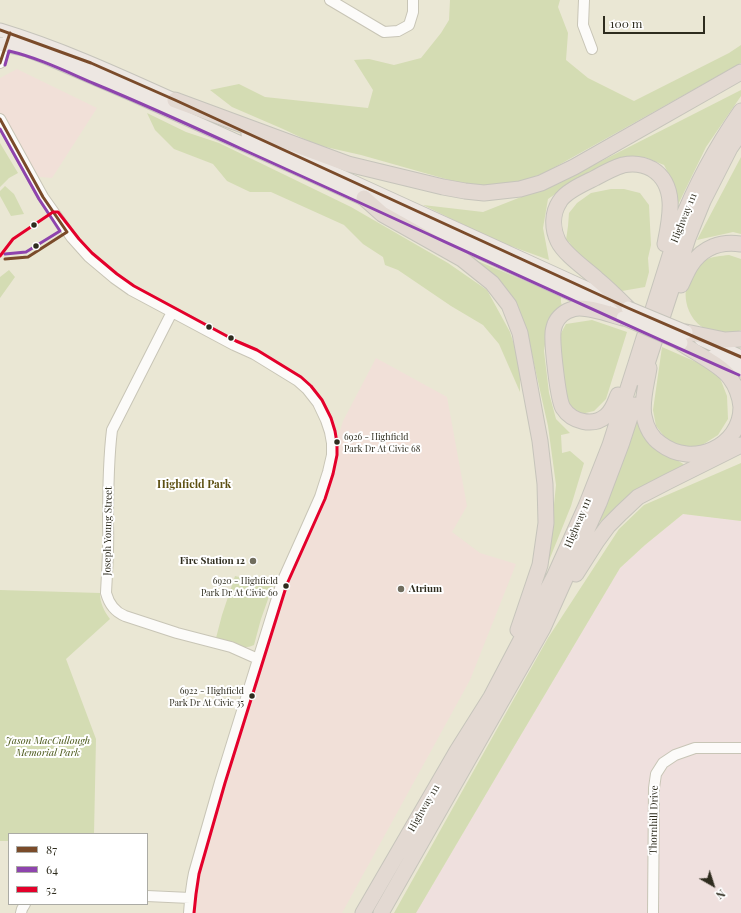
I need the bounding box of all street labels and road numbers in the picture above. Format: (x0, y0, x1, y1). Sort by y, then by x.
street label: Highway 111 (669, 191, 699, 245)
street label: Joseph Young Street (101, 486, 115, 576)
street label: Highway 111 (562, 496, 594, 550)
street label: Highway 111 (406, 782, 442, 834)
street label: Thornhill Drive (647, 785, 661, 855)

